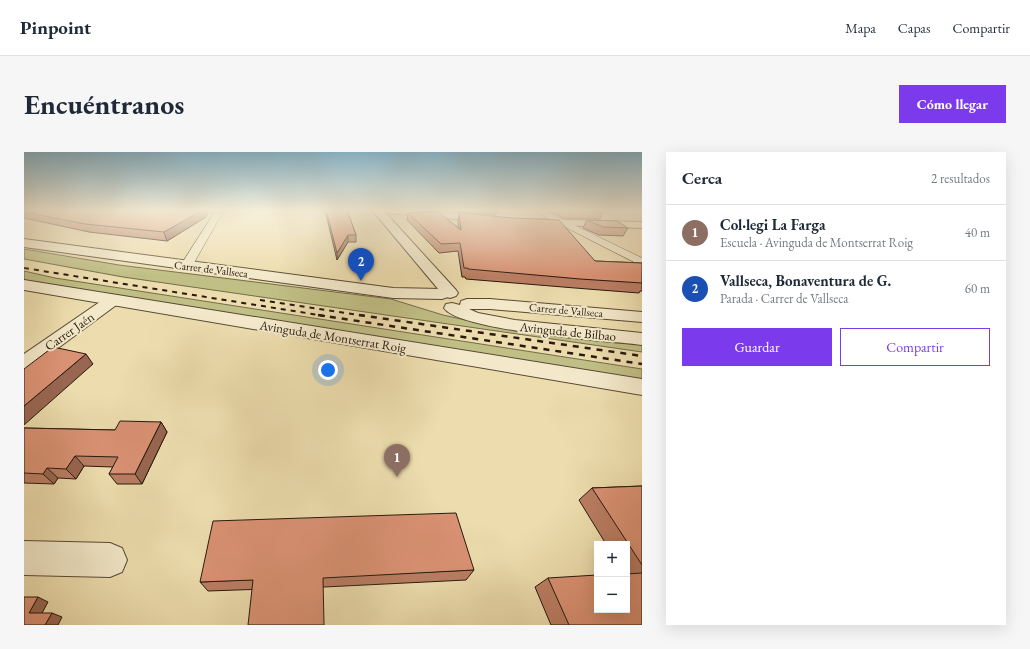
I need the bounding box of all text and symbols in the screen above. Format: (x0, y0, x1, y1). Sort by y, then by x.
text: Pinpoint (20, 15, 91, 40)
text: Mapa (845, 19, 876, 37)
text: Capas (898, 19, 930, 37)
text: Compartir (952, 19, 1010, 37)
button: Cómo llegar (899, 85, 1006, 123)
text: Encuéntranos (24, 86, 184, 122)
text: Cerca (682, 167, 722, 189)
text: 2 resultados (931, 170, 990, 187)
text: Col·legi La Farga (720, 215, 825, 234)
text: 1 (692, 224, 698, 241)
text: 40 m (965, 224, 990, 241)
text: Escuela · Avinguda de Montserrat Roig (720, 234, 913, 251)
pin: 2 (348, 248, 374, 281)
street label: Carrer de Vallseca (173, 258, 249, 281)
text: Vallseca, Bonaventura de G. (720, 271, 891, 290)
text: 2 (692, 280, 698, 297)
text: 60 m (965, 280, 990, 297)
text: Parada · Carrer de Vallseca (720, 290, 848, 307)
street label: Carrer de Vallseca (528, 300, 604, 320)
street label: Carrer Jaén (41, 308, 97, 355)
street label: Avinguda de Montserrat Roig (257, 316, 408, 357)
street label: Avinguda de Bilbao (518, 318, 617, 345)
button: Guardar (682, 328, 832, 366)
button: Compartir (840, 328, 990, 366)
your location (318, 360, 338, 380)
pin: 1 (384, 444, 410, 477)
map controls (594, 541, 630, 613)
button: + (594, 541, 630, 577)
button: − (594, 577, 630, 613)

